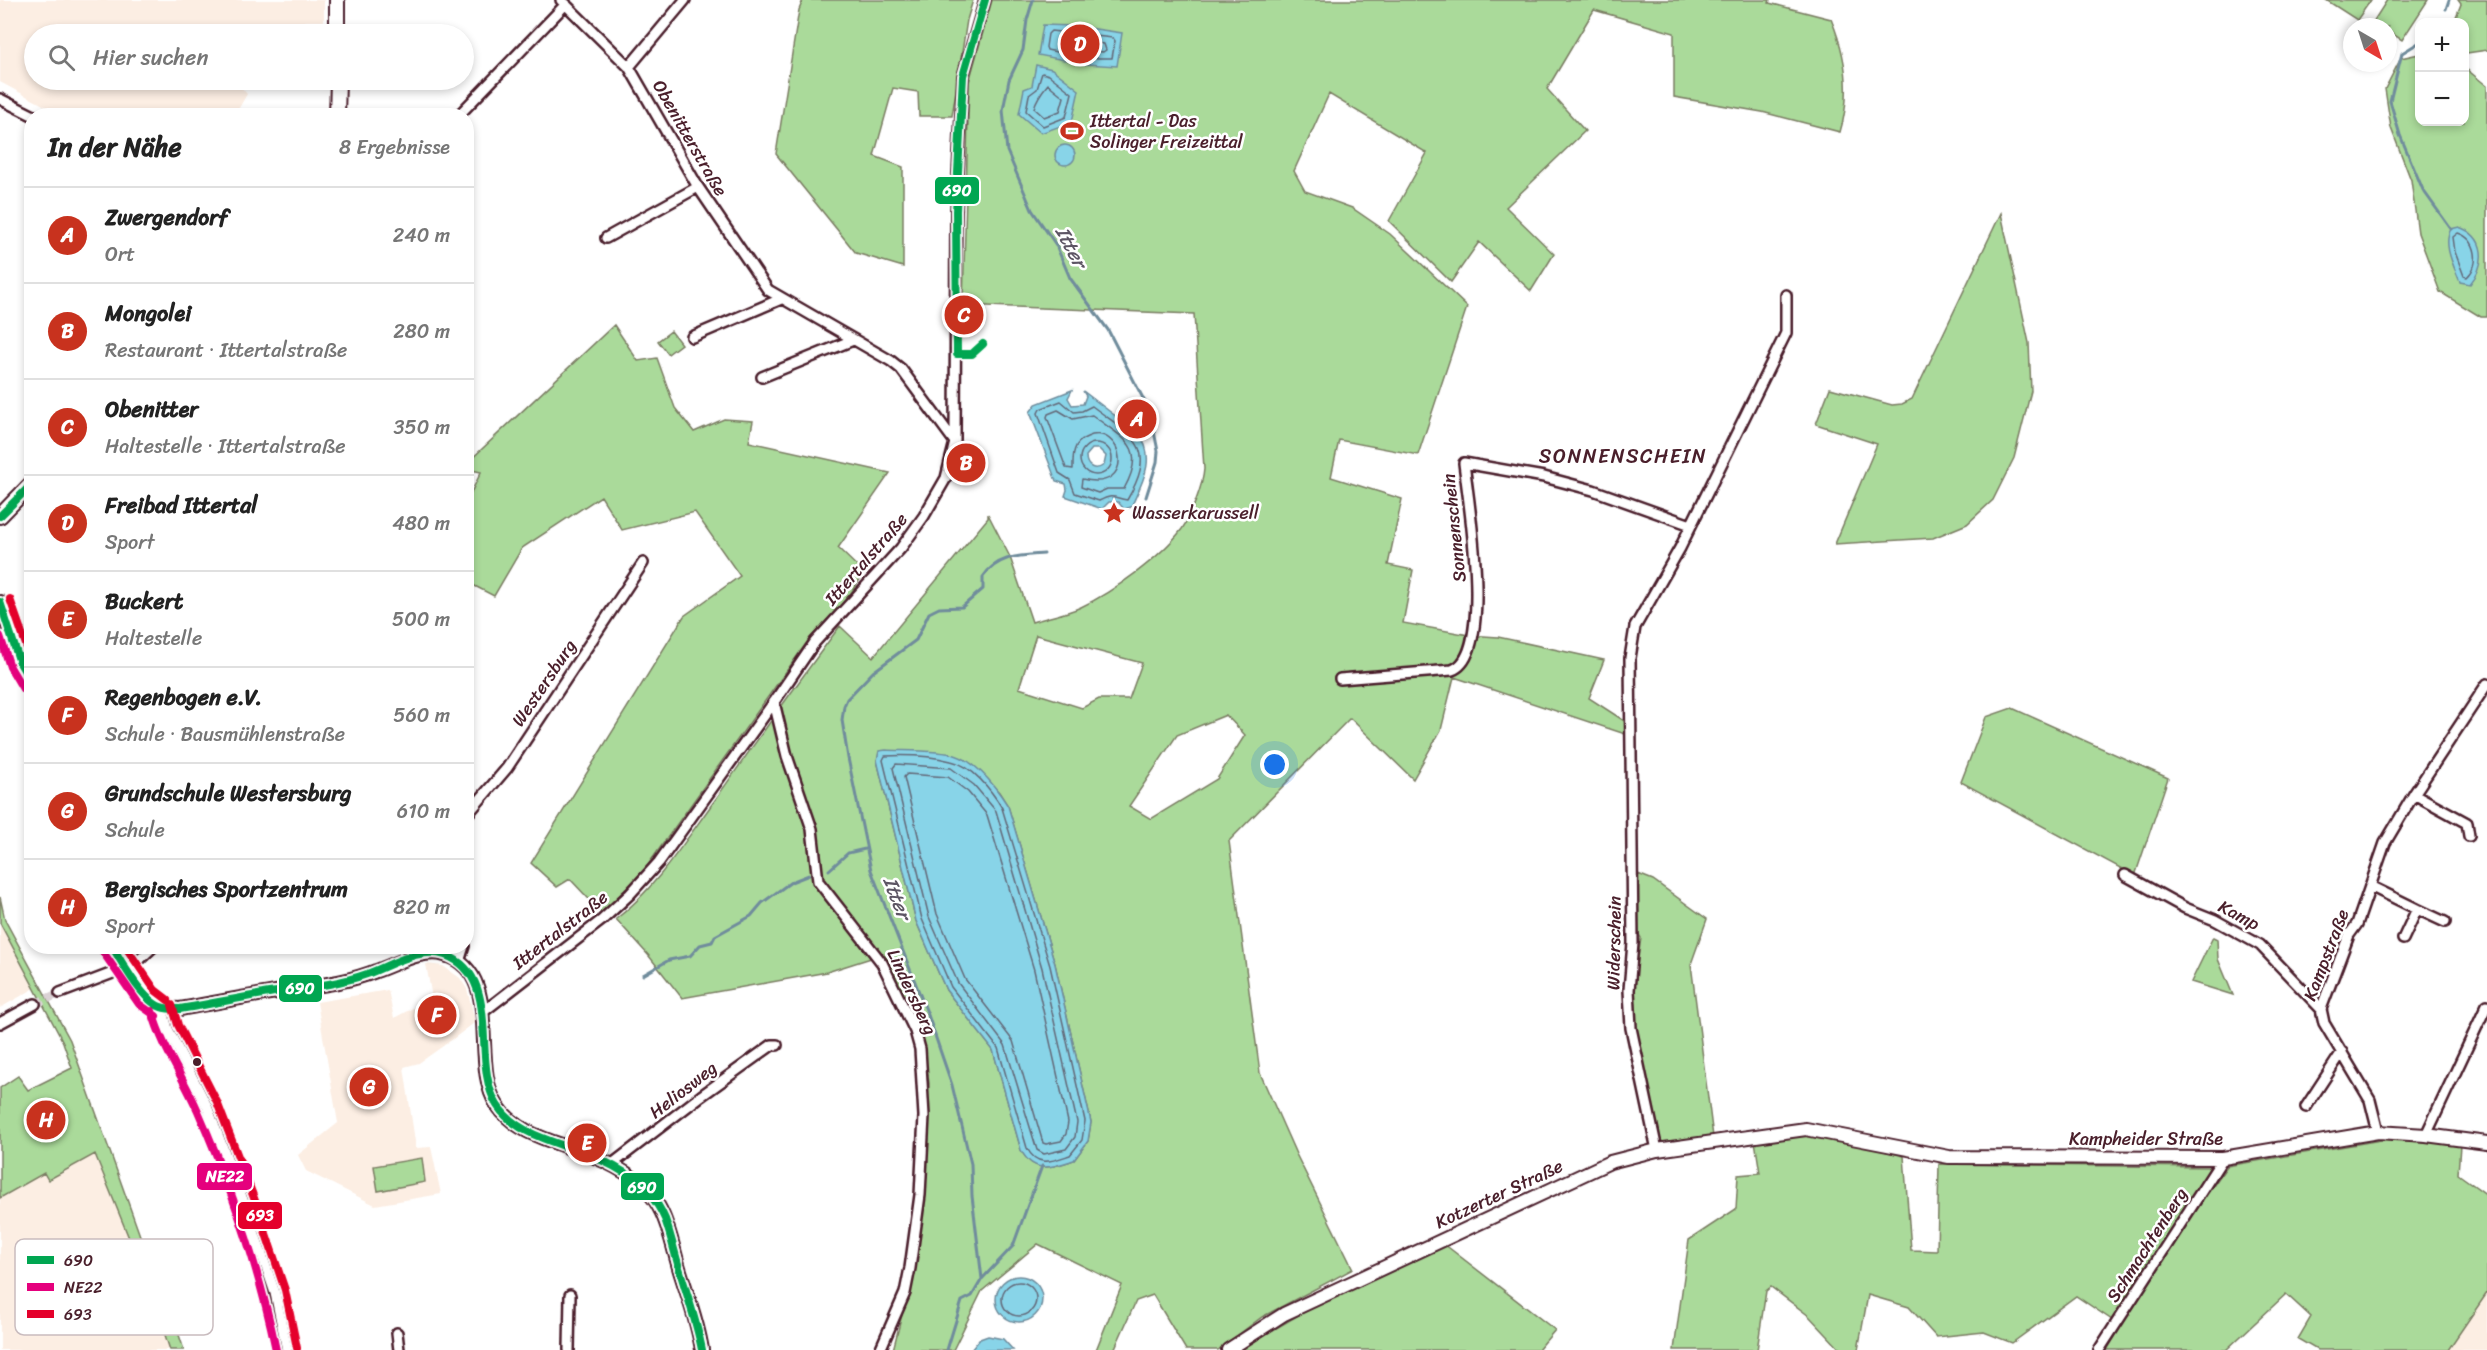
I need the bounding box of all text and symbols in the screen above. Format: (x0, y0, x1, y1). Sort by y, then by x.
north arrow (2343, 18, 2397, 72)
map controls (2415, 18, 2469, 126)
button: + (2415, 18, 2469, 72)
pin: D (1060, 22, 1100, 66)
search box (24, 24, 474, 90)
text: Hier suchen (93, 38, 208, 77)
icon: search (45, 41, 78, 74)
button: − (2415, 72, 2469, 126)
street label: Obenitterstraße (643, 73, 737, 203)
place label: Ittertal - Das Solinger Freizeittal (1089, 105, 1244, 158)
sports icon: Ittertal - Das Solinger Freizeittal (1059, 118, 1085, 144)
text: In der Nähe (48, 124, 182, 170)
text: 8 Ergebnisse (339, 130, 450, 165)
line badge: 690 (934, 176, 980, 205)
text: 690 (941, 176, 972, 205)
text: Zwergendorf (105, 198, 228, 237)
text: A (61, 218, 74, 253)
text: 240 m (393, 218, 450, 253)
water label: Itter (1045, 219, 1098, 278)
text: Ort (105, 237, 135, 272)
pin: C (944, 292, 984, 338)
text: Mongolei (105, 294, 191, 333)
text: B (61, 314, 74, 349)
text: 280 m (393, 314, 450, 349)
text: Restaurant · Ittertalstraße (105, 333, 347, 368)
text: Obenitter (105, 390, 198, 429)
pin: A (1118, 396, 1156, 442)
text: C (61, 410, 74, 445)
text: 350 m (394, 410, 450, 445)
text: Haltestelle · Ittertalstraße (105, 429, 346, 464)
district label: SONNENSCHEIN (1539, 439, 1707, 474)
pin: B (946, 440, 986, 486)
street label: Sonnenschein (1432, 472, 1476, 584)
text: Freibad Ittertal (105, 486, 258, 525)
place label: Wasserkarussell (1132, 497, 1260, 529)
place icon: Wasserkarussell (1101, 500, 1127, 526)
street label: Ittertalstraße (816, 505, 916, 614)
text: D (62, 506, 73, 541)
text: 480 m (392, 506, 450, 541)
text: Sport (105, 525, 155, 560)
text: Buckert (105, 582, 183, 621)
text: E (62, 602, 73, 637)
text: 500 m (392, 602, 450, 637)
text: Haltestelle (105, 621, 202, 656)
street label: Westersburg (503, 633, 585, 733)
text: Regenbogen e.V. (105, 678, 262, 717)
text: F (62, 698, 73, 733)
text: 560 m (393, 698, 450, 733)
text: Schule · Bausmühlenstraße (105, 717, 345, 752)
your location (1260, 750, 1289, 779)
text: Grundschule Westersburg (105, 774, 351, 813)
text: G (61, 794, 74, 829)
text: 610 m (397, 794, 450, 829)
text: Schule (105, 813, 165, 848)
text: Bergisches Sportzentrum (105, 870, 348, 909)
water label: Itter (873, 871, 922, 928)
street label: Ittertalstraße (504, 882, 615, 979)
text: H (60, 890, 75, 925)
text: 820 m (393, 890, 450, 925)
street label: Kamp (2212, 891, 2266, 940)
street label: Widerschein (1597, 895, 1631, 990)
street label: Kampstraße (2294, 904, 2358, 1006)
text: Sport (105, 909, 155, 944)
street label: Lindersberg (878, 943, 946, 1041)
line badge: 690 (278, 974, 323, 1003)
text: 690 (284, 974, 315, 1003)
pin: F (418, 992, 456, 1038)
street label: Heliosweg (642, 1053, 724, 1127)
unlabelled marker (191, 1056, 203, 1068)
pin: G (350, 1064, 388, 1110)
pin: H (26, 1098, 66, 1142)
pin: E (568, 1120, 606, 1166)
street label: Kampheider Straße (2069, 1123, 2223, 1155)
street label: Kotzerter Straße (1430, 1150, 1568, 1238)
line badge: NE22 (196, 1162, 253, 1191)
text: NE22 (205, 1162, 245, 1191)
line badge: 690 (620, 1172, 665, 1201)
text: 690 (626, 1173, 657, 1202)
street label: Schmachtenberg (2098, 1181, 2196, 1309)
line badge: 693 (237, 1201, 283, 1230)
text: 693 (245, 1201, 274, 1230)
legend (15, 1239, 213, 1335)
text: 690 (64, 1246, 93, 1275)
text: NE22 (64, 1273, 102, 1302)
text: 693 (64, 1300, 92, 1329)

